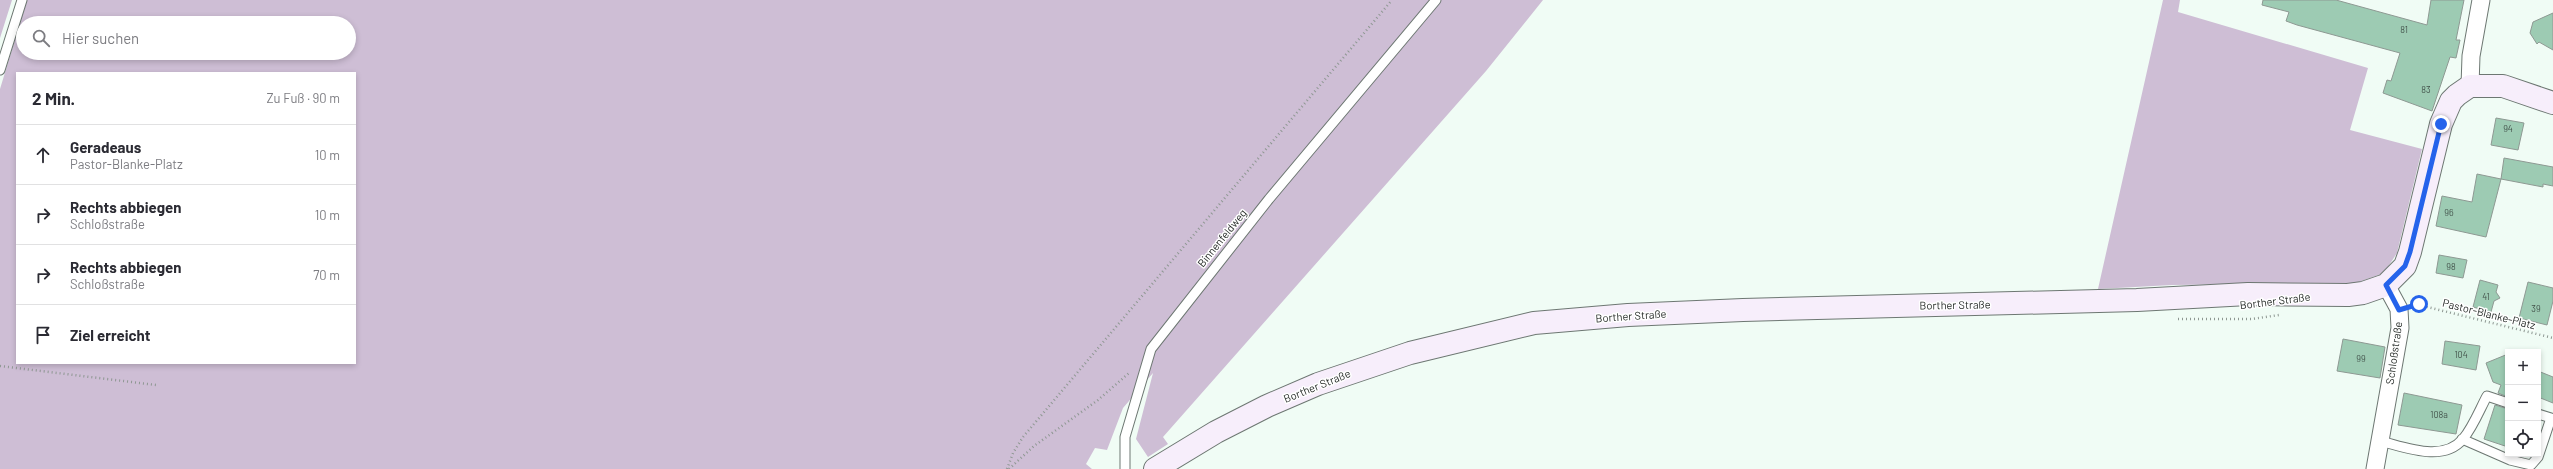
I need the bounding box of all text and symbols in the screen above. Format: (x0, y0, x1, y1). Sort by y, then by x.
search box (16, 16, 356, 60)
house number: 81 (2400, 24, 2408, 35)
icon: search (30, 27, 52, 49)
text: Hier suchen (62, 29, 139, 47)
house number: 83 (2421, 84, 2431, 95)
text: 2 Min. (32, 88, 75, 108)
text: Zu Fuß · 90 m (266, 90, 340, 106)
route end (2432, 115, 2450, 133)
house number: 94 (2503, 123, 2513, 134)
text: Geradeaus (70, 138, 141, 156)
icon: ahead (32, 144, 54, 166)
text: 10 m (315, 147, 340, 163)
text: Pastor-Blanke-Platz (70, 156, 183, 172)
text: Rechts abbiegen (70, 198, 181, 216)
icon: right (32, 204, 54, 226)
street label: Binnenfeldweg (1194, 206, 1249, 269)
text: 10 m (315, 207, 340, 223)
house number: 96 (2444, 207, 2454, 218)
text: Schloßstraße (70, 216, 145, 232)
text: Rechts abbiegen (70, 258, 181, 276)
house number: 98 (2446, 261, 2456, 272)
icon: right (32, 264, 54, 286)
text: 70 m (313, 267, 340, 283)
text: Schloßstraße (70, 276, 145, 292)
street label: Borther Straße (2239, 290, 2311, 311)
house number: 41 (2482, 291, 2490, 302)
route start (2410, 295, 2428, 313)
street label: Pastor-Blanke-Platz (2441, 296, 2537, 331)
street label: Borther Straße (1919, 297, 1991, 312)
house number: 39 (2531, 303, 2541, 314)
street label: Borther Straße (1595, 307, 1667, 324)
street label: Schloßstraße (2383, 321, 2404, 385)
icon: arrive (32, 324, 54, 346)
text: Ziel erreicht (70, 326, 151, 344)
house number: 104 (2454, 349, 2468, 360)
map controls (2505, 349, 2541, 457)
button: + (2505, 349, 2541, 385)
house number: 99 (2356, 353, 2366, 364)
street label: Borther Straße (1281, 366, 1352, 405)
button: − (2505, 385, 2541, 421)
house number: 108a (2430, 409, 2448, 420)
button: locate (2505, 421, 2541, 457)

